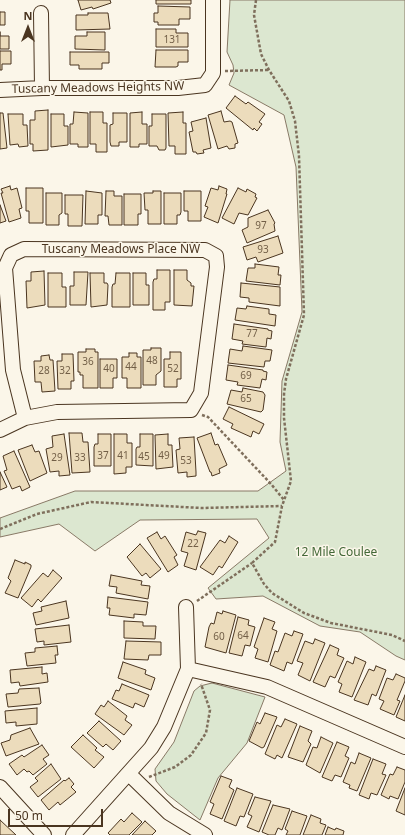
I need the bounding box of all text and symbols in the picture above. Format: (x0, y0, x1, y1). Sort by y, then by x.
north arrow (8, 8, 48, 48)
text: N (24, 8, 32, 23)
house number: 131 (163, 34, 181, 46)
street label: Tuscany Meadows Heights NW (12, 79, 184, 97)
house number: 97 (255, 220, 267, 232)
street label: Tuscany Meadows Place NW (42, 243, 200, 257)
house number: 93 (257, 244, 269, 256)
house number: 77 (246, 328, 258, 340)
house number: 48 (146, 355, 158, 367)
house number: 36 (82, 356, 94, 368)
house number: 44 (125, 361, 137, 373)
house number: 40 (103, 363, 115, 375)
house number: 52 (167, 363, 179, 375)
house number: 28 (38, 365, 50, 377)
house number: 32 (59, 365, 71, 377)
house number: 69 (240, 370, 252, 382)
house number: 65 (240, 393, 252, 405)
house number: 37 (97, 450, 109, 462)
house number: 41 (117, 450, 129, 462)
house number: 49 (158, 450, 170, 462)
house number: 45 (138, 451, 150, 463)
house number: 29 (51, 452, 63, 464)
house number: 33 (74, 452, 86, 464)
house number: 53 (180, 455, 192, 467)
house number: 22 (187, 538, 199, 550)
park label: 12 Mile Coulee (295, 546, 377, 560)
house number: 64 (237, 630, 249, 642)
house number: 60 (213, 631, 225, 643)
scale bar (10, 801, 105, 827)
text: 50 m (15, 807, 43, 824)

